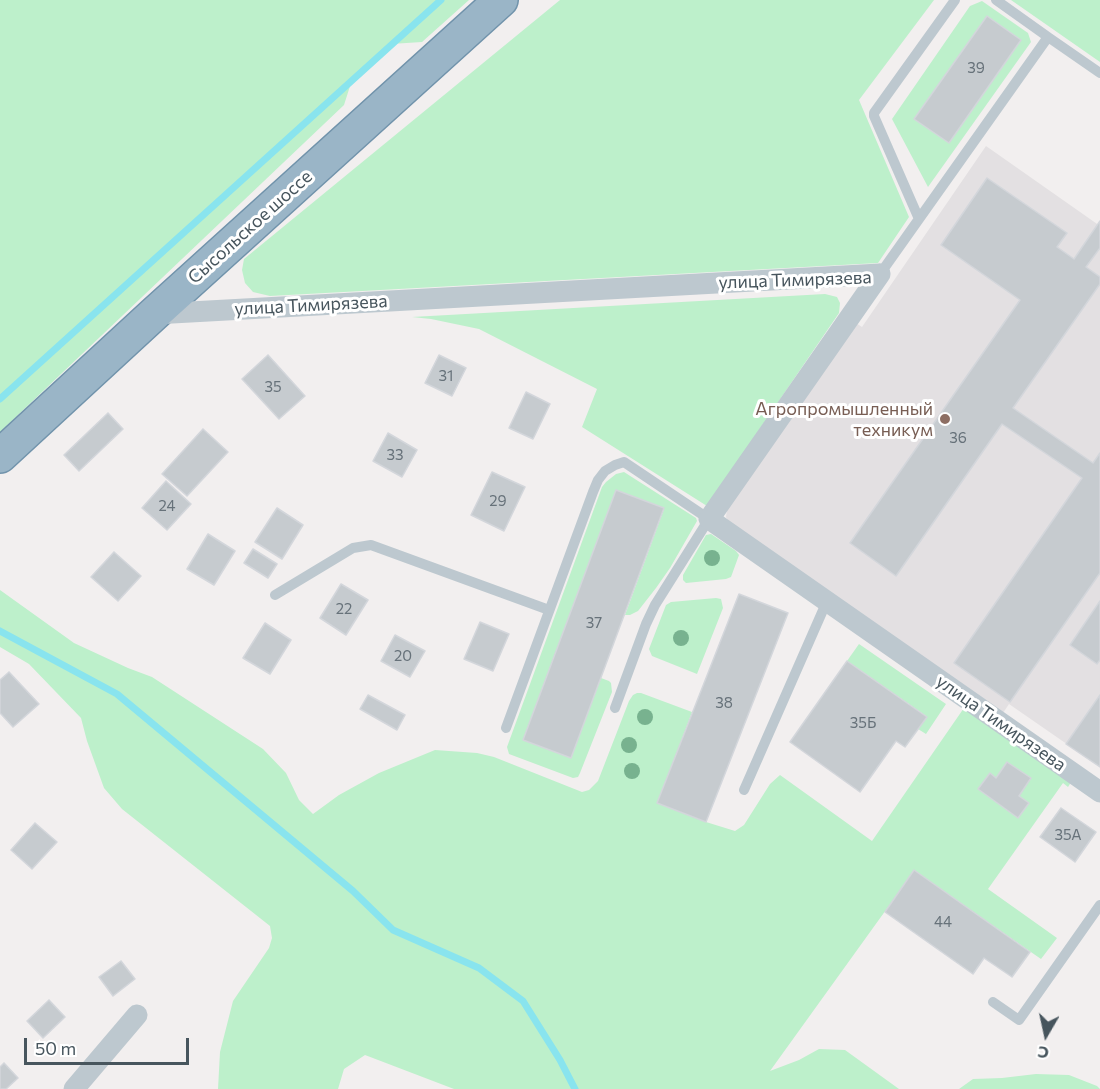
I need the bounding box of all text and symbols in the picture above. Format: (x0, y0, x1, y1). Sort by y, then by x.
house number: 39 (967, 59, 985, 77)
street label: Сысольское шоссе (184, 166, 316, 288)
street label: улица Тимирязева (718, 267, 872, 293)
street label: улица Тимирязева (234, 290, 388, 320)
house number: 31 (439, 367, 453, 385)
house number: 35 (264, 378, 282, 396)
place label: Агропромышленный техникум (755, 398, 933, 440)
marker: Агропромышленный техникум (938, 412, 952, 426)
house number: 36 (949, 429, 967, 447)
house number: 33 (386, 446, 404, 464)
house number: 29 (489, 492, 507, 510)
house number: 24 (158, 497, 176, 515)
house number: 22 (336, 600, 352, 618)
house number: 37 (586, 614, 602, 632)
house number: 20 (394, 647, 412, 665)
street label: улица Тимирязева (932, 670, 1070, 776)
house number: 38 (715, 694, 733, 712)
house number: 35Б (850, 714, 876, 732)
house number: 35А (1054, 826, 1082, 844)
house number: 44 (934, 913, 952, 931)
north arrow (1016, 1005, 1076, 1065)
scale bar (27, 1026, 192, 1064)
text: 50 m (35, 1037, 76, 1059)
text: С (1036, 1043, 1050, 1064)

